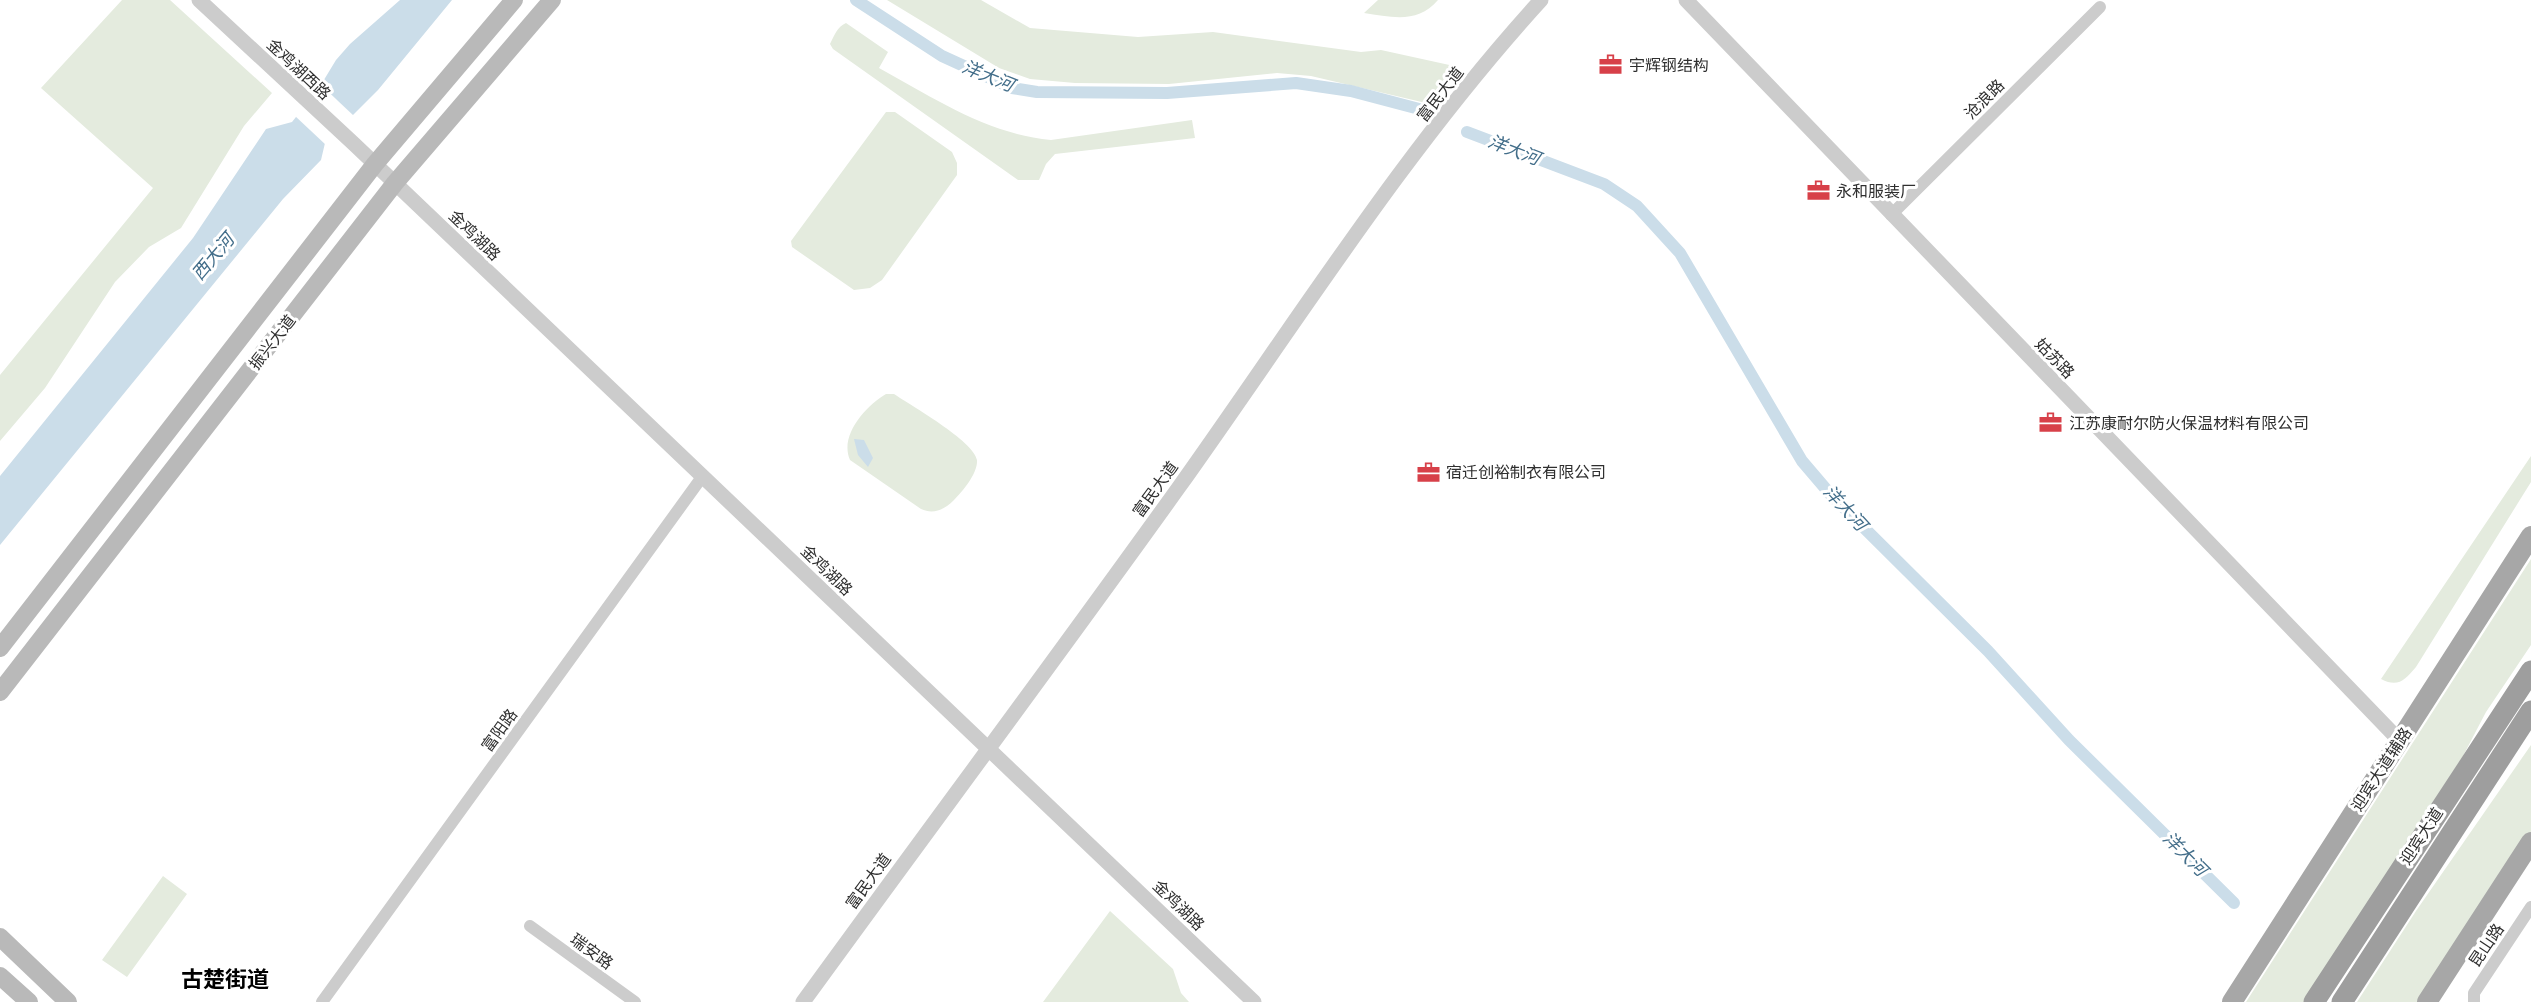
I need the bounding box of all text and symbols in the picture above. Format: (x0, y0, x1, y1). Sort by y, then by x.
street label: 金鸡湖西路 (262, 34, 335, 104)
office icon: 宇辉钢结构 (1598, 52, 1624, 78)
water label: 洋大河 (959, 55, 1020, 97)
place label: 宇辉钢结构 (1629, 55, 1709, 76)
street label: 富民大道 (1412, 63, 1468, 126)
street label: 沧浪路 (1960, 75, 2009, 124)
water label: 洋大河 (1485, 129, 1546, 171)
office icon: 永和服装厂 (1805, 178, 1831, 204)
place label: 永和服装厂 (1836, 181, 1916, 202)
street label: 金鸡湖路 (444, 206, 505, 265)
water label: 西大河 (186, 226, 241, 285)
street label: 振兴大道 (244, 311, 300, 374)
street label: 姑苏路 (2030, 334, 2079, 383)
office icon: 江苏康耐尔防火保温材料有限公司 (2038, 410, 2064, 436)
place label: 江苏康耐尔防火保温材料有限公司 (2069, 413, 2309, 434)
street label: 富民大道 (1128, 457, 1183, 521)
office icon: 宿迁创裕制衣有限公司 (1415, 459, 1441, 485)
place label: 宿迁创裕制衣有限公司 (1446, 462, 1606, 483)
water label: 洋大河 (1819, 480, 1874, 537)
street label: 金鸡湖路 (796, 541, 857, 600)
street label: 富阳路 (477, 705, 522, 756)
street label: 迎宾大道辅路 (2346, 723, 2416, 815)
street label: 迎宾大道 (2395, 804, 2448, 869)
water label: 洋大河 (2158, 826, 2215, 883)
street label: 富民大道 (841, 849, 896, 913)
street label: 金鸡湖路 (1148, 876, 1209, 935)
street label: 昆山路 (2464, 920, 2509, 971)
street label: 瑞安路 (566, 929, 617, 974)
district label: 古楚街道 (181, 965, 269, 993)

